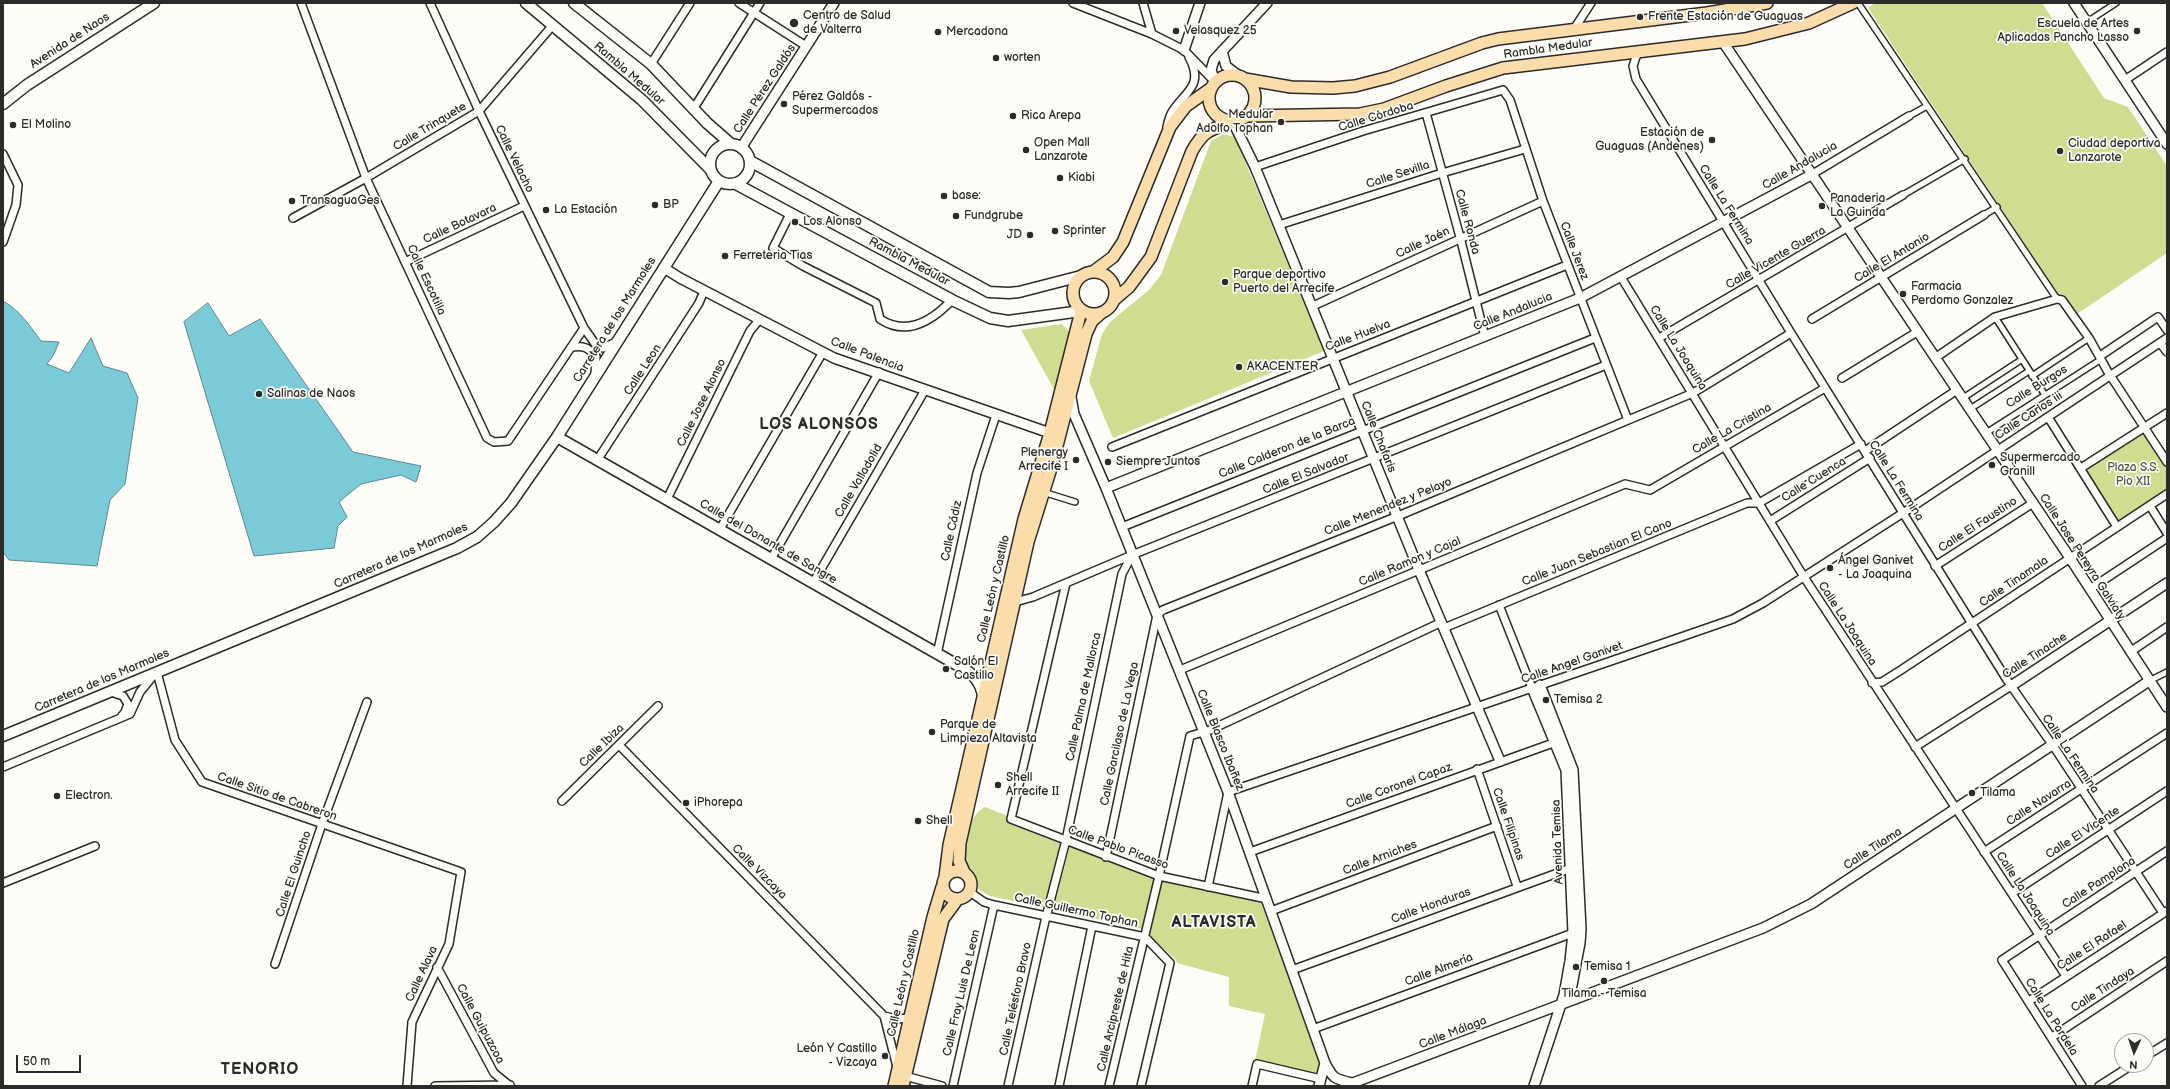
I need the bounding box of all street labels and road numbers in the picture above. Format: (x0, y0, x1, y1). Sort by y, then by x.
street label: Avenida de Naos (27, 10, 113, 72)
street label: Rambla Medular (1503, 36, 1593, 62)
street label: Rambla Medular (591, 39, 667, 109)
street label: Calle Pérez Galdós (731, 42, 799, 136)
street label: Calle Córdoba (1337, 99, 1415, 135)
street label: Calle Trinquete (391, 100, 469, 154)
street label: Calle Velacho (491, 123, 537, 195)
street label: Calle Andalucia (1760, 139, 1840, 193)
street label: Calle Sevilla (1364, 158, 1432, 192)
street label: Calle La Fermina (1696, 162, 1756, 248)
street label: Calle Ronda (1451, 188, 1483, 256)
street label: Calle Botavara (421, 201, 499, 247)
street label: Calle Jerez (1556, 220, 1592, 282)
street label: Calle Vicente Guerra (1723, 223, 1829, 293)
street label: Calle Jaén (1394, 224, 1452, 262)
street label: Calle El Antonio (1852, 230, 1932, 286)
street label: Rambla Medular (866, 235, 952, 289)
street label: Calle Escotilla (403, 242, 449, 318)
street label: Carretera de los Marmoles (570, 255, 660, 385)
street label: Calle Andalucia (1471, 290, 1555, 334)
street label: Calle La Joaquina (1646, 303, 1710, 393)
street label: Calle Huelva (1323, 317, 1393, 355)
street label: Calle Palencia (828, 334, 906, 376)
street label: Calle Leon (621, 342, 665, 398)
street label: Calle Jose Alonso (674, 357, 730, 449)
street label: Calle Burgos (2004, 362, 2070, 412)
street label: Calle Carlos iii (1993, 389, 2065, 443)
street label: Calle Chafaris (1357, 399, 1399, 475)
street label: Calle La Cristina (1690, 400, 1774, 458)
street label: Calle Calderon de la Barca (1217, 414, 1357, 482)
street label: Calle La Fermina (1866, 438, 1926, 524)
street label: Calle Valladolid (832, 442, 886, 520)
street label: Calle El Salvador (1261, 450, 1351, 498)
street label: Calle Cuenca (1779, 454, 1849, 506)
street label: Calle Menendez y Pelayo (1322, 475, 1454, 539)
street label: Calle Jose Pereyra Galviaty (2036, 491, 2128, 623)
street label: Calle El Faustino (1936, 494, 2020, 556)
street label: Calle del Donante de Sangre (697, 497, 839, 587)
street label: Calle Cádiz (939, 499, 965, 563)
street label: Calle Juan Sebastian El Cano (1520, 516, 1674, 590)
street label: Carretera de los Marmoles (332, 520, 470, 592)
street label: Calle León y Castillo (975, 534, 1013, 644)
street label: Calle Ramon y Cajal (1357, 534, 1463, 590)
street label: Calle Tinamala (1977, 554, 2051, 610)
street label: Calle La Joaquina (1814, 579, 1880, 669)
street label: Calle Tinache (2000, 630, 2070, 682)
street label: Calle Palma de Mallorca (1063, 631, 1105, 763)
street label: Calle Angel Ganivet (1519, 639, 1625, 687)
street label: Carretera de los Marmoles (32, 646, 172, 716)
street label: Calle Garcilaso de La Vega (1098, 661, 1142, 807)
street label: Calle Blasco Ibañez (1193, 687, 1247, 793)
street label: Calle La Fermina (2038, 712, 2102, 796)
street label: Calle Ibiza (577, 721, 627, 771)
street label: Calle Coronel Capaz (1344, 760, 1454, 812)
street label: Calle Sitio de Cabreron (215, 770, 339, 824)
street label: Calle Navarra (2004, 777, 2074, 829)
street label: Calle Filipinas (1489, 786, 1527, 862)
street label: Avenida Temisa (1549, 799, 1567, 885)
street label: Calle El Vicente (2043, 804, 2123, 862)
street label: Calle Pablo Picasso (1066, 823, 1170, 873)
street label: Calle Tilama (1841, 825, 1905, 873)
street label: Calle El Guincho (273, 829, 315, 919)
street label: Calle Arniches (1341, 837, 1419, 879)
street label: Calle Vizcaya (729, 842, 789, 902)
street label: Calle La Joaquina (1992, 849, 2058, 939)
street label: Calle Pamplona (2060, 854, 2138, 912)
street label: Calle Honduras (1389, 885, 1473, 927)
street label: Calle Guillermo Tophan (1013, 891, 1139, 931)
street label: Calle El Rafael (2055, 918, 2129, 974)
street label: Calle León y Castillo (885, 928, 923, 1038)
street label: Calle Fray Luis De Leon (940, 928, 984, 1058)
street label: Calle Telésforo Bravo (997, 941, 1035, 1057)
street label: Calle Alava (403, 944, 441, 1004)
street label: Calle Arcipreste de Hita (1095, 945, 1137, 1073)
street label: Calle Almería (1403, 950, 1475, 990)
street label: Calle Tindaya (2069, 964, 2137, 1016)
street label: Calle La Pardela (2021, 976, 2081, 1058)
street label: Calle Guipuzcoa (453, 982, 507, 1066)
street label: Calle Málaga (1417, 1014, 1489, 1052)

